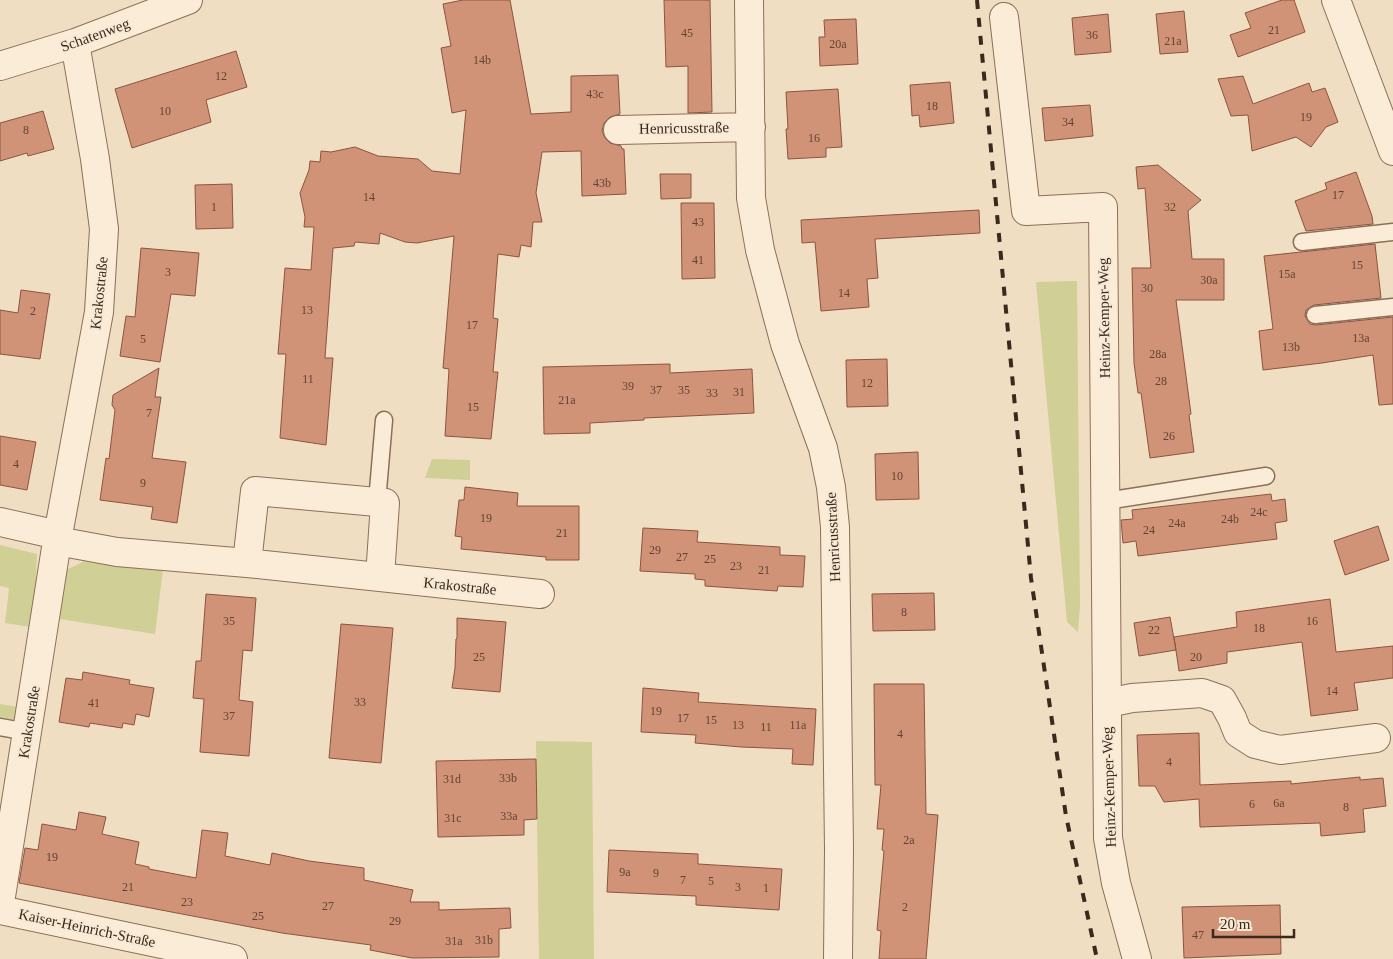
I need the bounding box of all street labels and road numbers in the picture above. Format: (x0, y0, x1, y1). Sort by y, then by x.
street label: Schatenweg (58, 15, 132, 55)
street label: Henricusstraße (639, 119, 729, 137)
street label: Krakostraße (87, 255, 111, 330)
street label: Heinz-Kemper-Weg (1095, 257, 1113, 379)
street label: Henricusstraße (823, 491, 843, 582)
street label: Krakostraße (423, 574, 498, 598)
street label: Krakostraße (15, 684, 43, 759)
street label: Heinz-Kemper-Weg (1099, 726, 1119, 848)
street label: Kaiser-Heinrich-Straße (17, 906, 157, 950)

